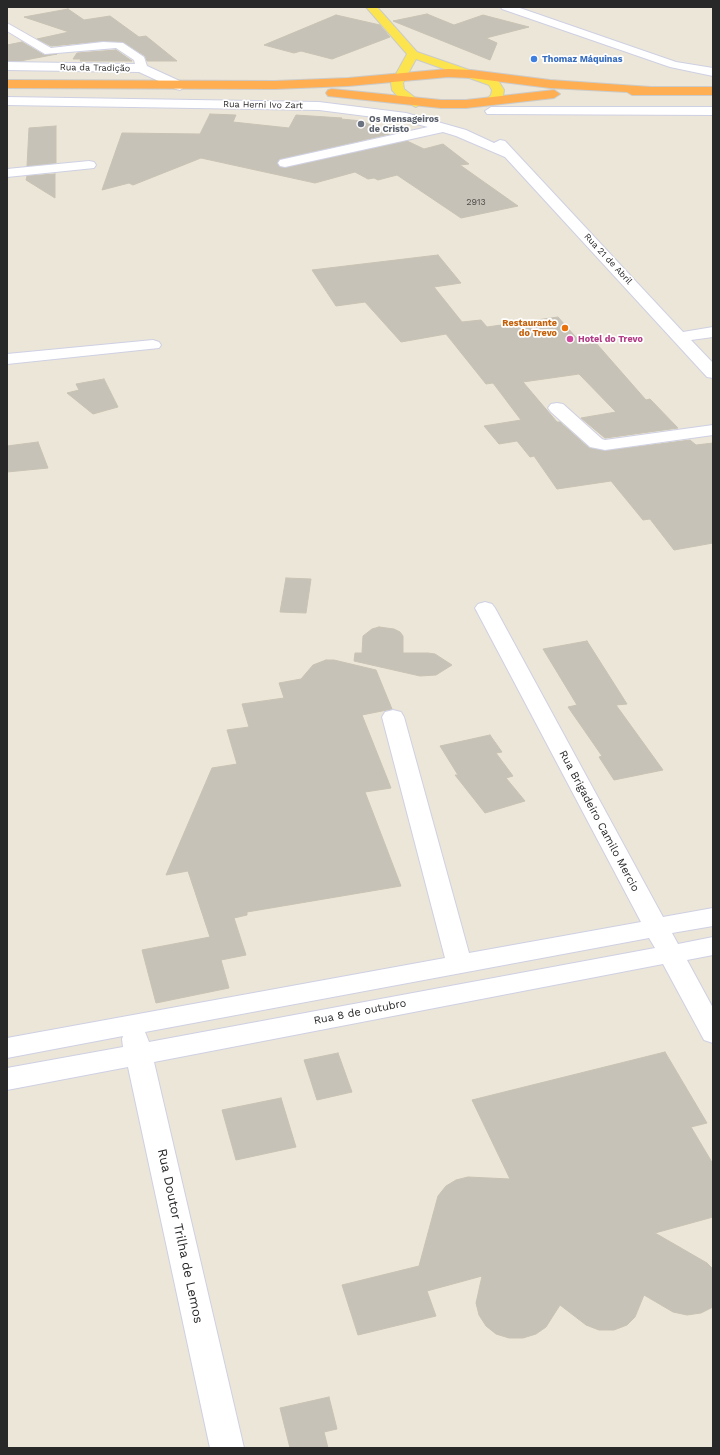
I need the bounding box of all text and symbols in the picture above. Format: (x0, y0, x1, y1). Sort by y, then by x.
marker: Thomaz Máquinas (529, 54, 539, 64)
place label: Thomaz Máquinas (542, 54, 622, 64)
street label: Rua da Tradição (60, 62, 130, 74)
street label: Rua Herni Ivo Zart (223, 99, 303, 111)
place label: Os Mensageiros de Cristo (369, 114, 439, 135)
marker: Os Mensageiros de Cristo (356, 119, 366, 129)
house number: 2913 (466, 197, 486, 207)
street label: Rua 21 de Abril (582, 231, 634, 287)
place label: Restaurante do Trevo (502, 318, 557, 339)
marker: Restaurante do Trevo (560, 323, 570, 333)
marker: Hotel do Trevo (565, 334, 575, 344)
place label: Hotel do Trevo (578, 334, 643, 344)
street label: Rua Brigadeiro Camilo Mercio (556, 748, 642, 894)
street label: Rua 8 de outubro (313, 997, 407, 1027)
street label: Rua Doutor Trilha de Lemos (154, 1147, 206, 1325)

